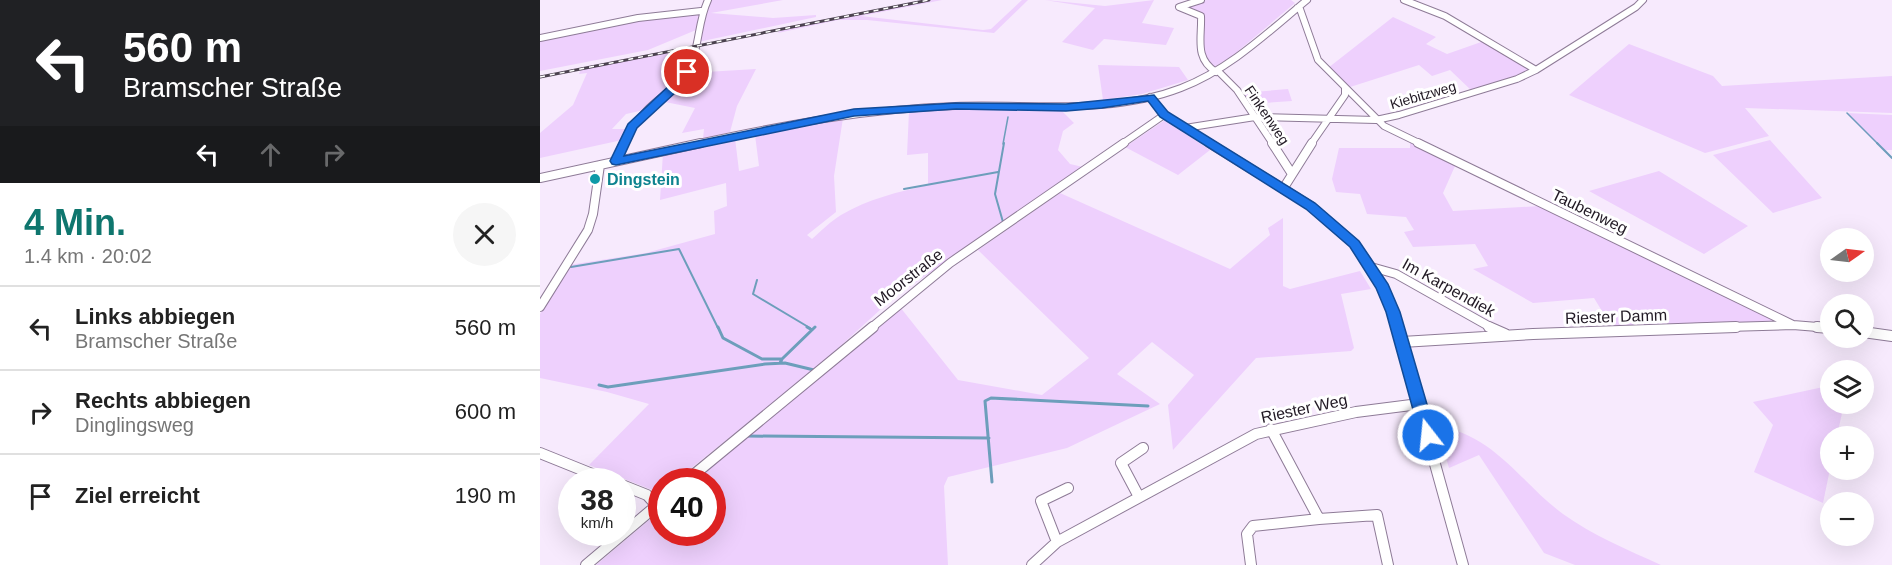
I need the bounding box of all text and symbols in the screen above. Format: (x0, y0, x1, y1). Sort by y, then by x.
icon: left (24, 24, 102, 102)
text: 560 m (123, 24, 242, 71)
pin (661, 46, 712, 97)
icon: arrive (670, 55, 703, 88)
text: Bramscher Straße (123, 73, 342, 103)
street label: Kiebitzweg (1388, 78, 1458, 112)
street label: Finkenweg (1241, 82, 1293, 148)
icon: left (191, 138, 224, 171)
icon: ahead (254, 138, 287, 171)
icon: right (317, 138, 350, 171)
place label: Dingstein (607, 171, 680, 188)
marker: Dingstein (588, 172, 602, 186)
street label: Taubenweg (1549, 186, 1630, 237)
text: 4 Min. (24, 202, 126, 243)
button: close (453, 203, 516, 266)
north arrow (1820, 228, 1874, 282)
map controls (1820, 228, 1874, 546)
text: 1.4 km · 20:02 (24, 245, 152, 267)
street label: Moorstraße (871, 245, 946, 309)
street label: Im Karpendiek (1400, 255, 1499, 320)
button: search (1820, 294, 1874, 348)
text: Links abbiegen (75, 304, 235, 329)
street label: Riester Damm (1565, 306, 1667, 327)
icon: left (24, 312, 57, 345)
text: 560 m (455, 315, 516, 340)
text: Bramscher Straße (75, 330, 237, 352)
button: layers (1820, 360, 1874, 414)
text: Rechts abbiegen (75, 388, 251, 413)
street label: Riester Weg (1259, 391, 1349, 426)
icon: right (24, 396, 57, 429)
text: 600 m (455, 399, 516, 424)
position arrow (1396, 403, 1460, 467)
text: Dinglingsweg (75, 414, 194, 436)
button: + (1820, 426, 1874, 480)
speed limit sign: 40 (648, 468, 726, 546)
icon: arrive (24, 480, 57, 513)
text: Ziel erreicht (75, 483, 200, 508)
text: 190 m (455, 483, 516, 508)
text: 38 (580, 483, 614, 516)
button: − (1820, 492, 1874, 546)
text: km/h (581, 514, 613, 531)

